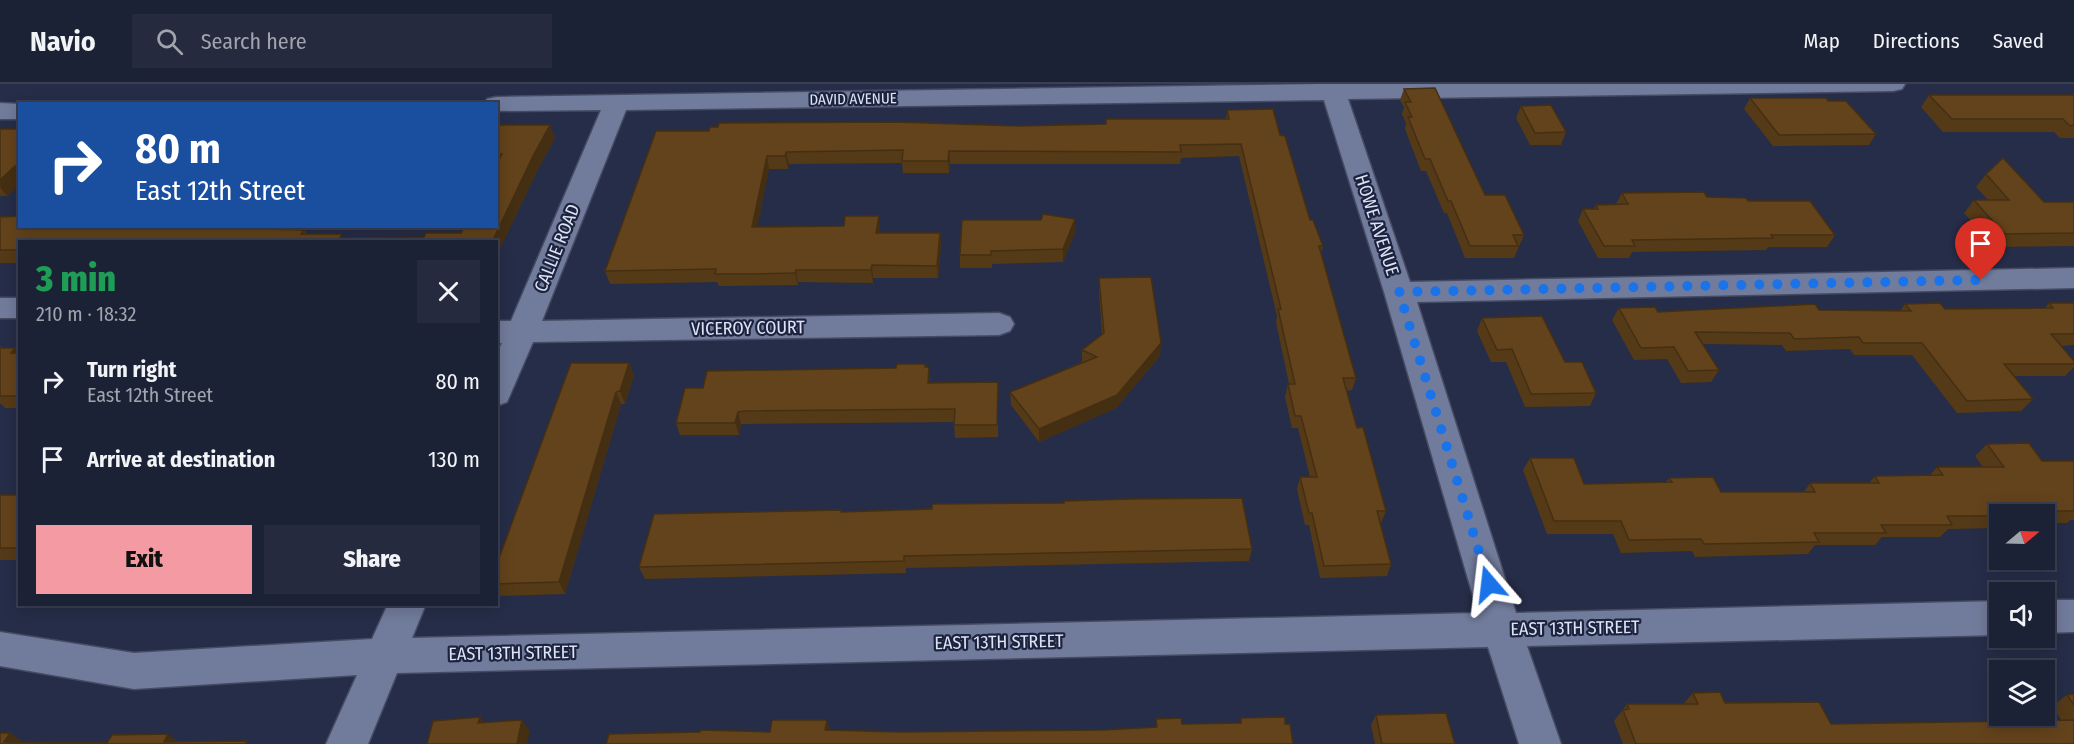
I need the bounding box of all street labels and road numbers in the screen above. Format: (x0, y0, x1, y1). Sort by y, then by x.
street label: DAVID AVENUE (809, 89, 897, 109)
street label: HOWE AVENUE (1350, 172, 1404, 278)
street label: CALLIE ROAD (529, 201, 585, 295)
street label: VICEROY COURT (691, 316, 806, 340)
street label: EAST 13TH STREET (1510, 616, 1640, 640)
street label: EAST 13TH STREET (934, 630, 1064, 654)
street label: EAST 13TH STREET (448, 641, 578, 665)

